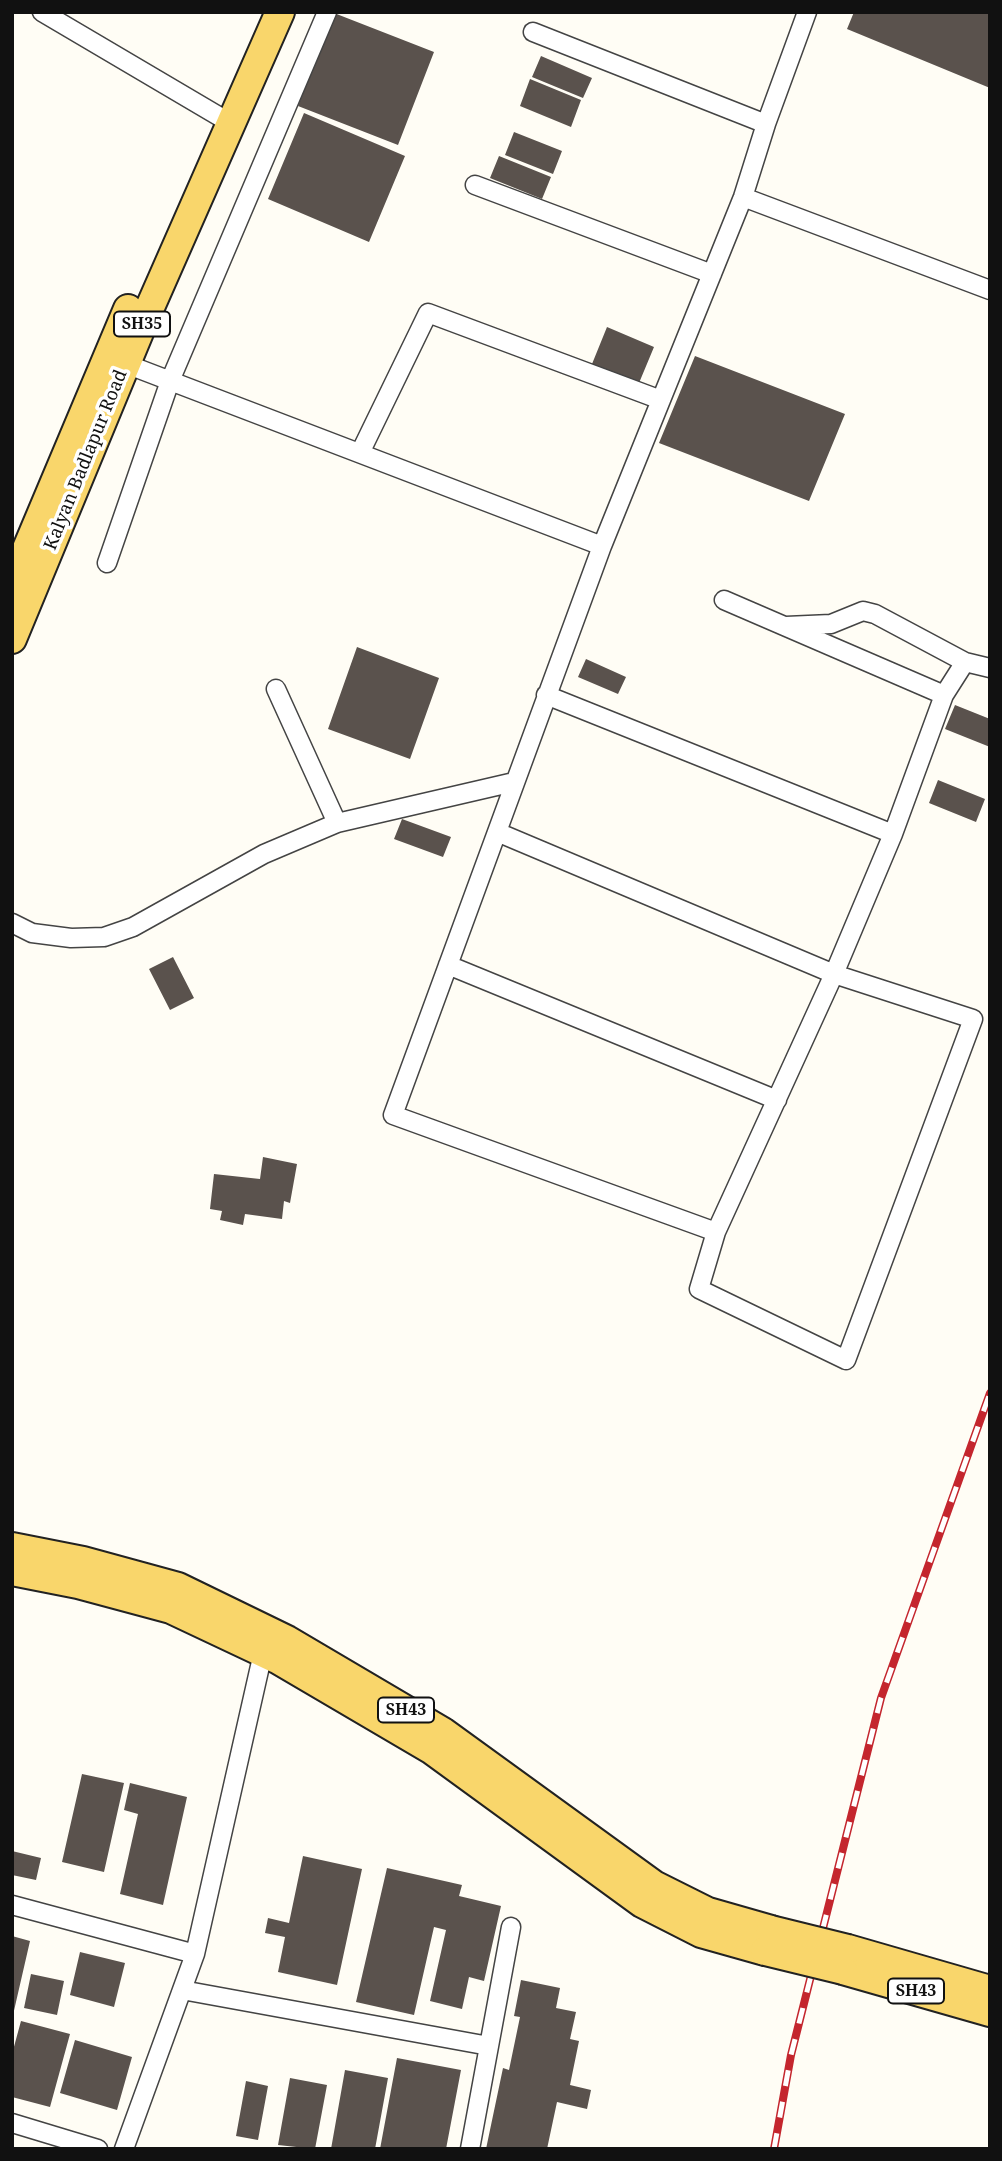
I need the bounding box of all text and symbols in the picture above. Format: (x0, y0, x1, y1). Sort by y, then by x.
road number: SH35 (114, 312, 170, 336)
street label: Kalyan Badlapur Road (40, 367, 132, 553)
road number: SH43 (378, 1698, 434, 1722)
road number: SH43 (888, 1979, 944, 2004)

